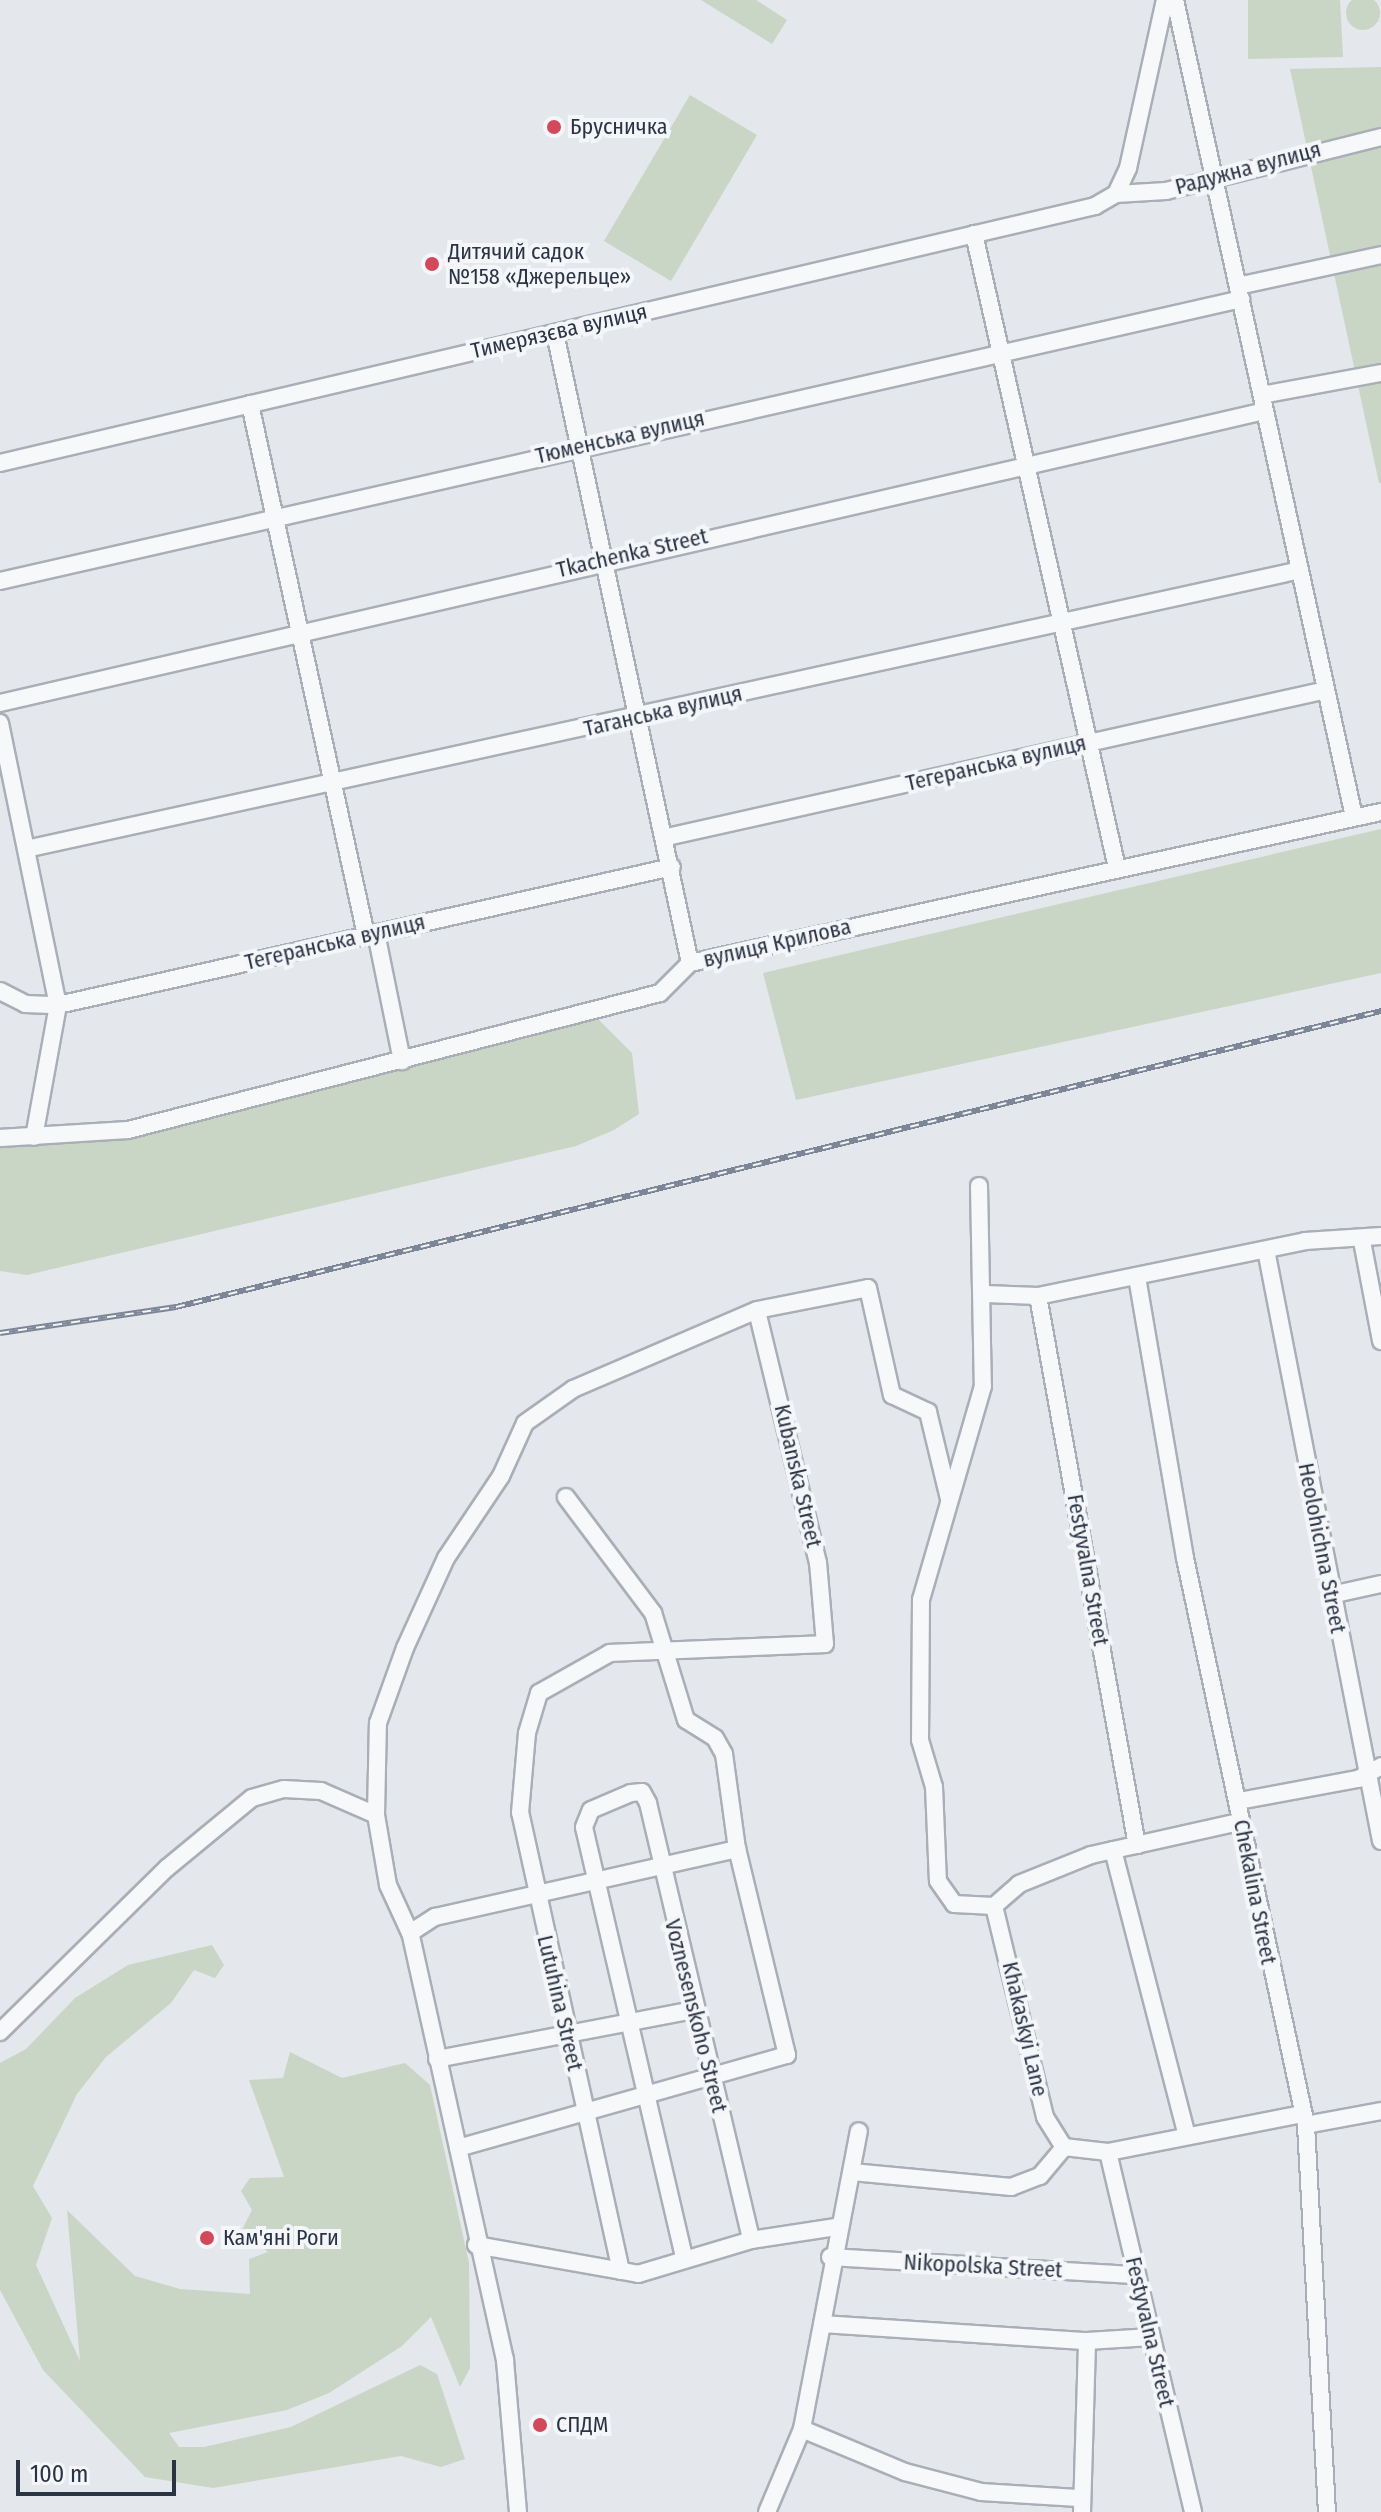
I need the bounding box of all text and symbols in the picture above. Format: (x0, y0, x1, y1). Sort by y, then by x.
place label: Брусничка (570, 114, 667, 140)
marker: Брусничка (545, 118, 563, 136)
street label: Радужна вулиця (1172, 136, 1324, 200)
place label: Дитячий садок №158 «Джерельце» (448, 238, 631, 290)
marker: Дитячий садок №158 «Джерельце» (423, 255, 441, 273)
street label: Тимерязєва вулиця (468, 298, 650, 364)
street label: Тюменська вулиця (533, 405, 707, 469)
street label: Tkachenka Street (554, 523, 710, 583)
street label: Таганська вулиця (581, 680, 745, 742)
street label: Тегеранська вулиця (903, 729, 1089, 797)
street label: Тегеранська вулиця (242, 908, 428, 976)
street label: вулиця Крилова (700, 913, 854, 973)
street label: Kubanska Street (769, 1402, 827, 1550)
street label: Heolohichna Street (1293, 1461, 1351, 1635)
street label: Festyvalna Street (1062, 1492, 1114, 1648)
street label: Chekalina Street (1228, 1817, 1282, 1967)
street label: Voznesenskoho Street (659, 1916, 733, 2116)
street label: Lutuhina Street (532, 1933, 588, 2073)
street label: Khakaskyi Lane (997, 1959, 1053, 2099)
place label: Кам'яні Роги (223, 2225, 339, 2251)
marker: Кам'яні Роги (198, 2229, 216, 2247)
street label: Nikopolska Street (903, 2249, 1063, 2283)
street label: Festyvalna Street (1120, 2254, 1180, 2410)
place label: СПДМ (556, 2412, 608, 2438)
marker: СПДМ (531, 2416, 549, 2434)
scale bar (20, 2444, 180, 2494)
text: 100 m (30, 2460, 88, 2488)

